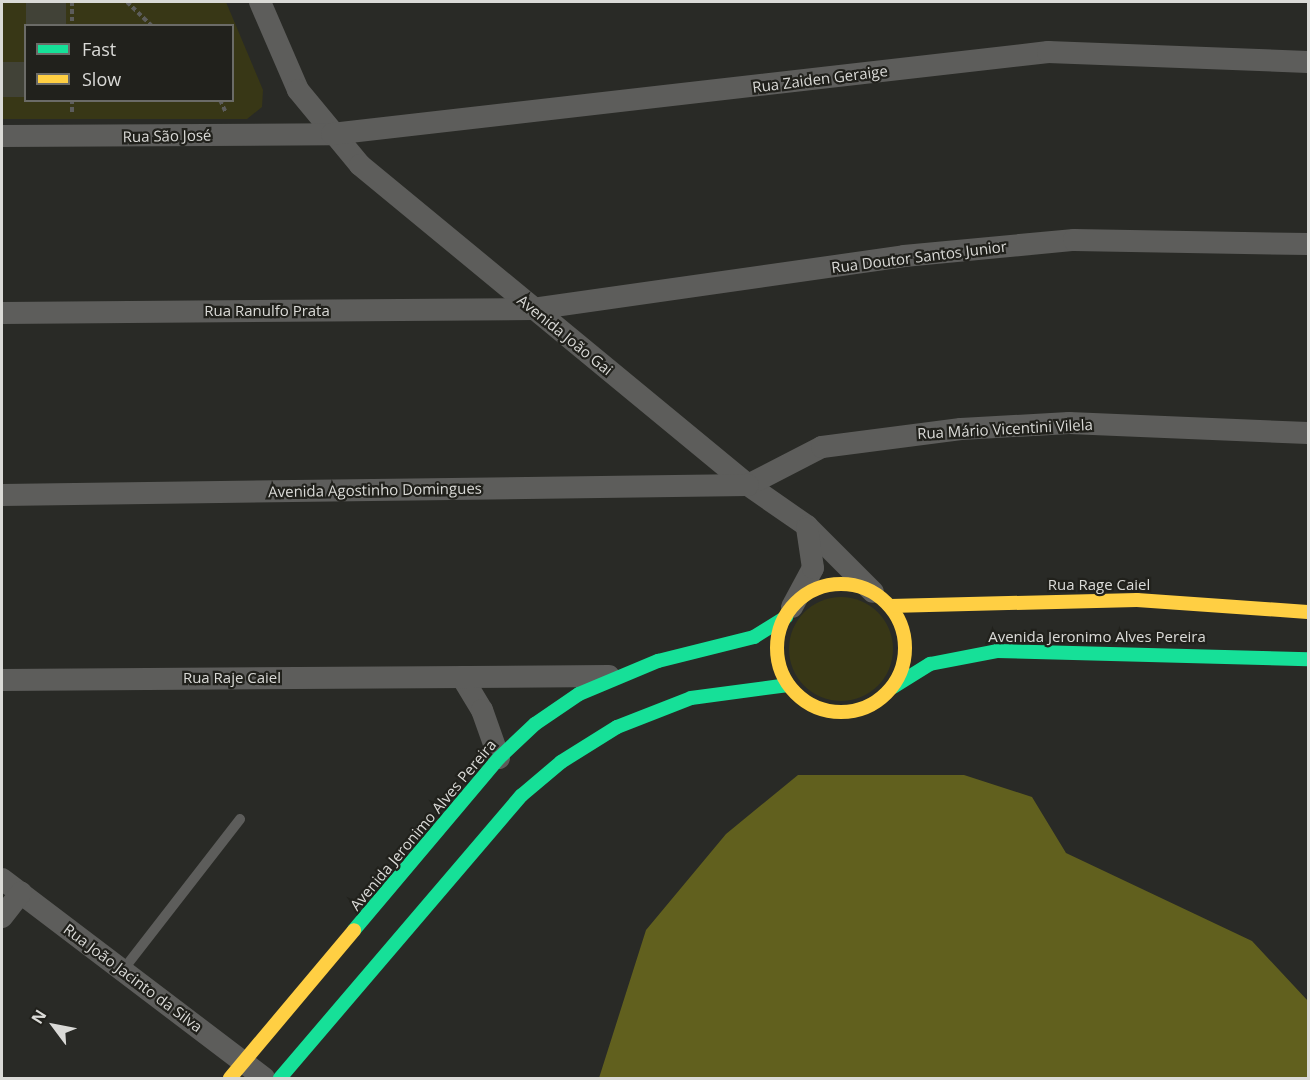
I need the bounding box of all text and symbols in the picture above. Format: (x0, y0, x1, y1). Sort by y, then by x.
legend (24, 24, 234, 102)
text: Fast (82, 37, 116, 61)
street label: Rua Zaiden Geraige (751, 62, 889, 96)
text: Slow (82, 67, 121, 91)
street label: Rua São José (122, 126, 212, 146)
street label: Rua Doutor Santos Junior (830, 237, 1008, 277)
street label: Avenida João Gai (514, 291, 616, 379)
street label: Rua Ranulfo Prata (204, 302, 330, 320)
street label: Rua Mário Vicentini Vilela (917, 415, 1093, 443)
street label: Avenida Agostinho Domingues (268, 479, 482, 501)
street label: Rua Rage Caiel (1048, 576, 1150, 594)
street label: Avenida Jeronimo Alves Pereira (988, 628, 1206, 646)
street label: Rua Raje Caiel (183, 669, 281, 687)
street label: Avenida Jeronimo Alves Pereira (346, 736, 500, 914)
street label: Rua João Jacinto da Silva (60, 920, 206, 1036)
north arrow (24, 996, 84, 1056)
text: N (26, 1005, 52, 1028)

